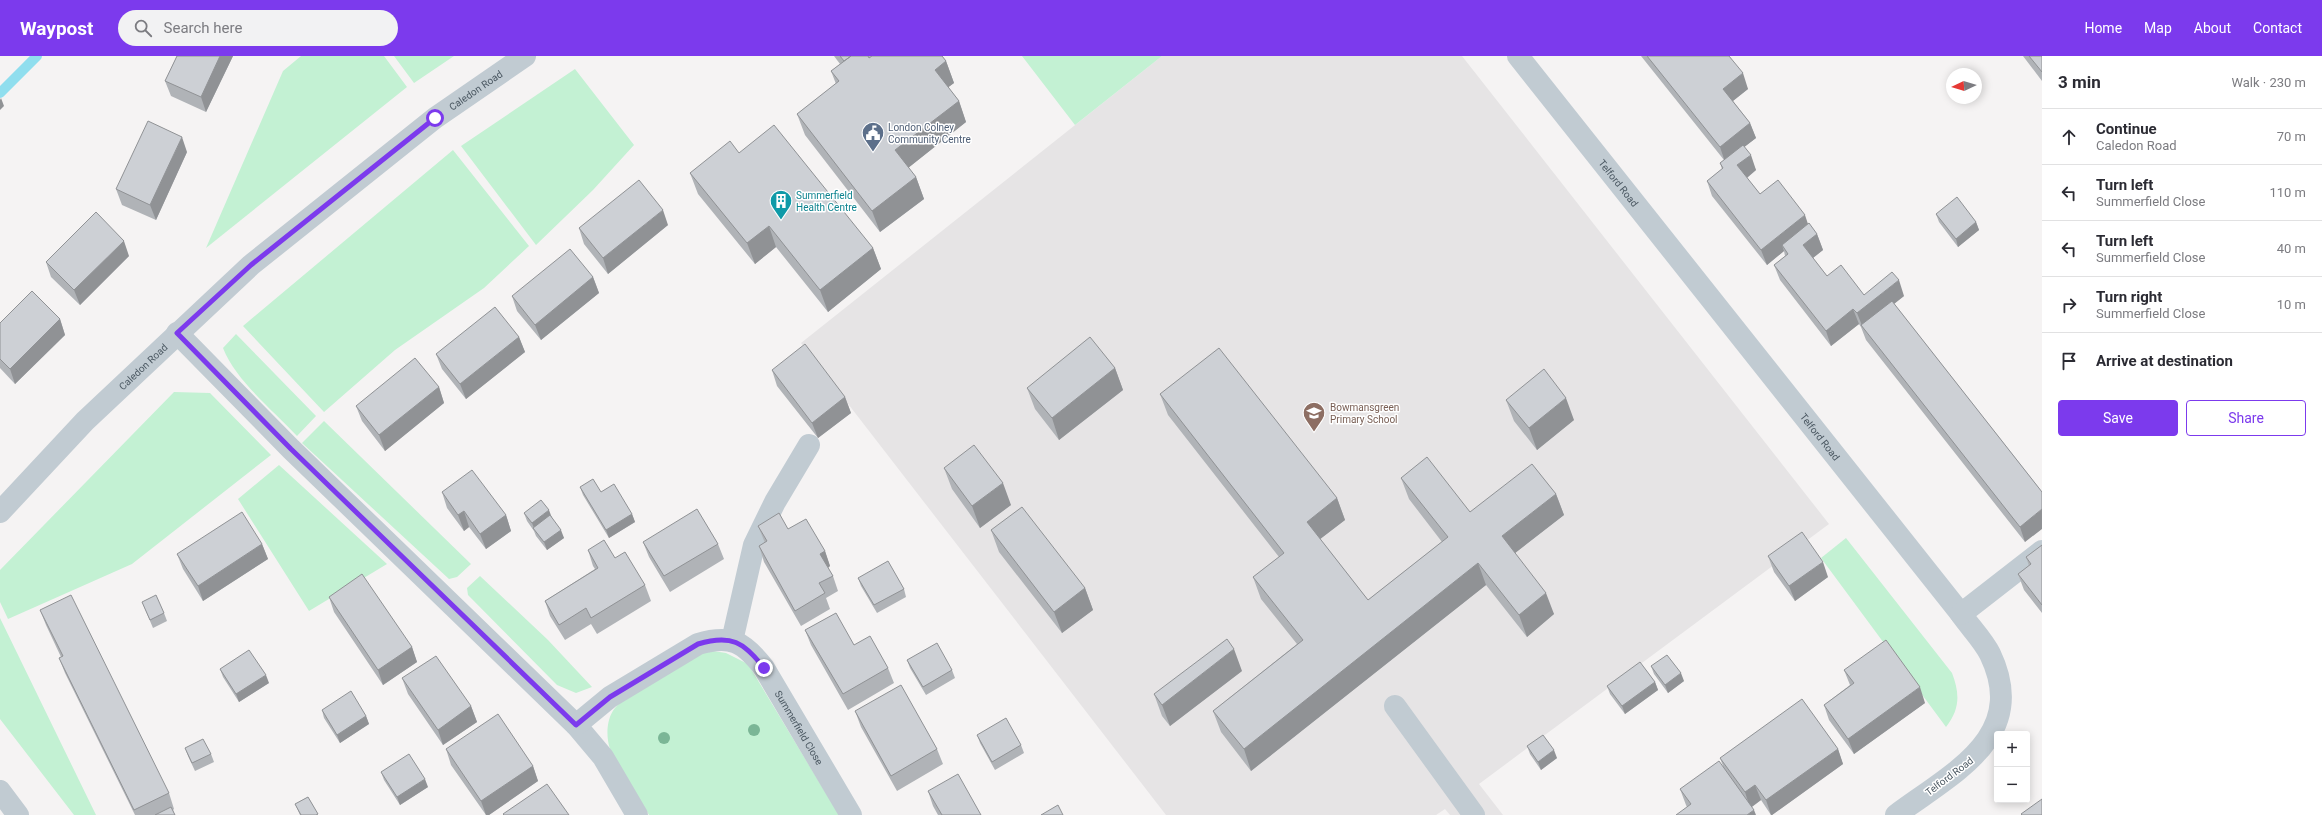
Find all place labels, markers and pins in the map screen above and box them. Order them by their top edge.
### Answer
public building icon: London Colney Community Centre [860,120,886,153]
place label: London Colney Community Centre [888,122,971,145]
building icon: Summerfield Health Centre [768,188,794,221]
place label: Summerfield Health Centre [796,190,857,213]
school or university icon: Bowmansgreen Primary School [1301,400,1327,433]
place label: Bowmansgreen Primary School [1330,402,1399,425]

